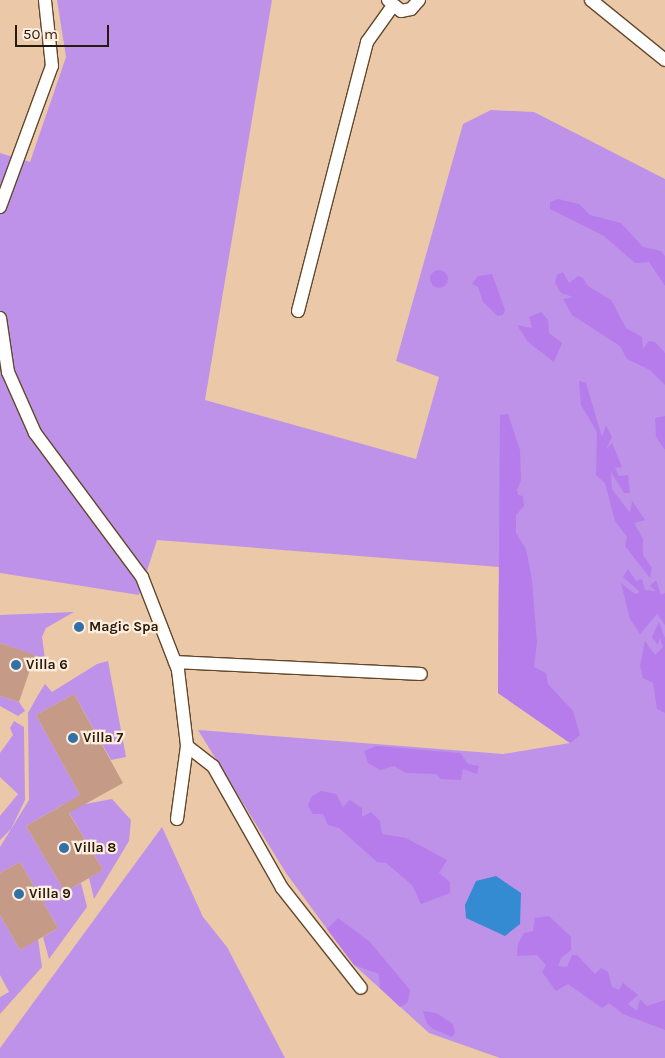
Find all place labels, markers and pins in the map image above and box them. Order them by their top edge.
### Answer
place label: Magic Spa [89,619,159,635]
marker: Magic Spa [73,621,85,633]
place label: Villa 6 [26,657,68,673]
marker: Villa 6 [10,659,22,671]
place label: Villa 7 [83,730,123,746]
marker: Villa 7 [67,732,79,744]
place label: Villa 8 [74,840,116,856]
marker: Villa 8 [58,842,70,854]
place label: Villa 9 [29,886,71,902]
marker: Villa 9 [13,888,25,900]

